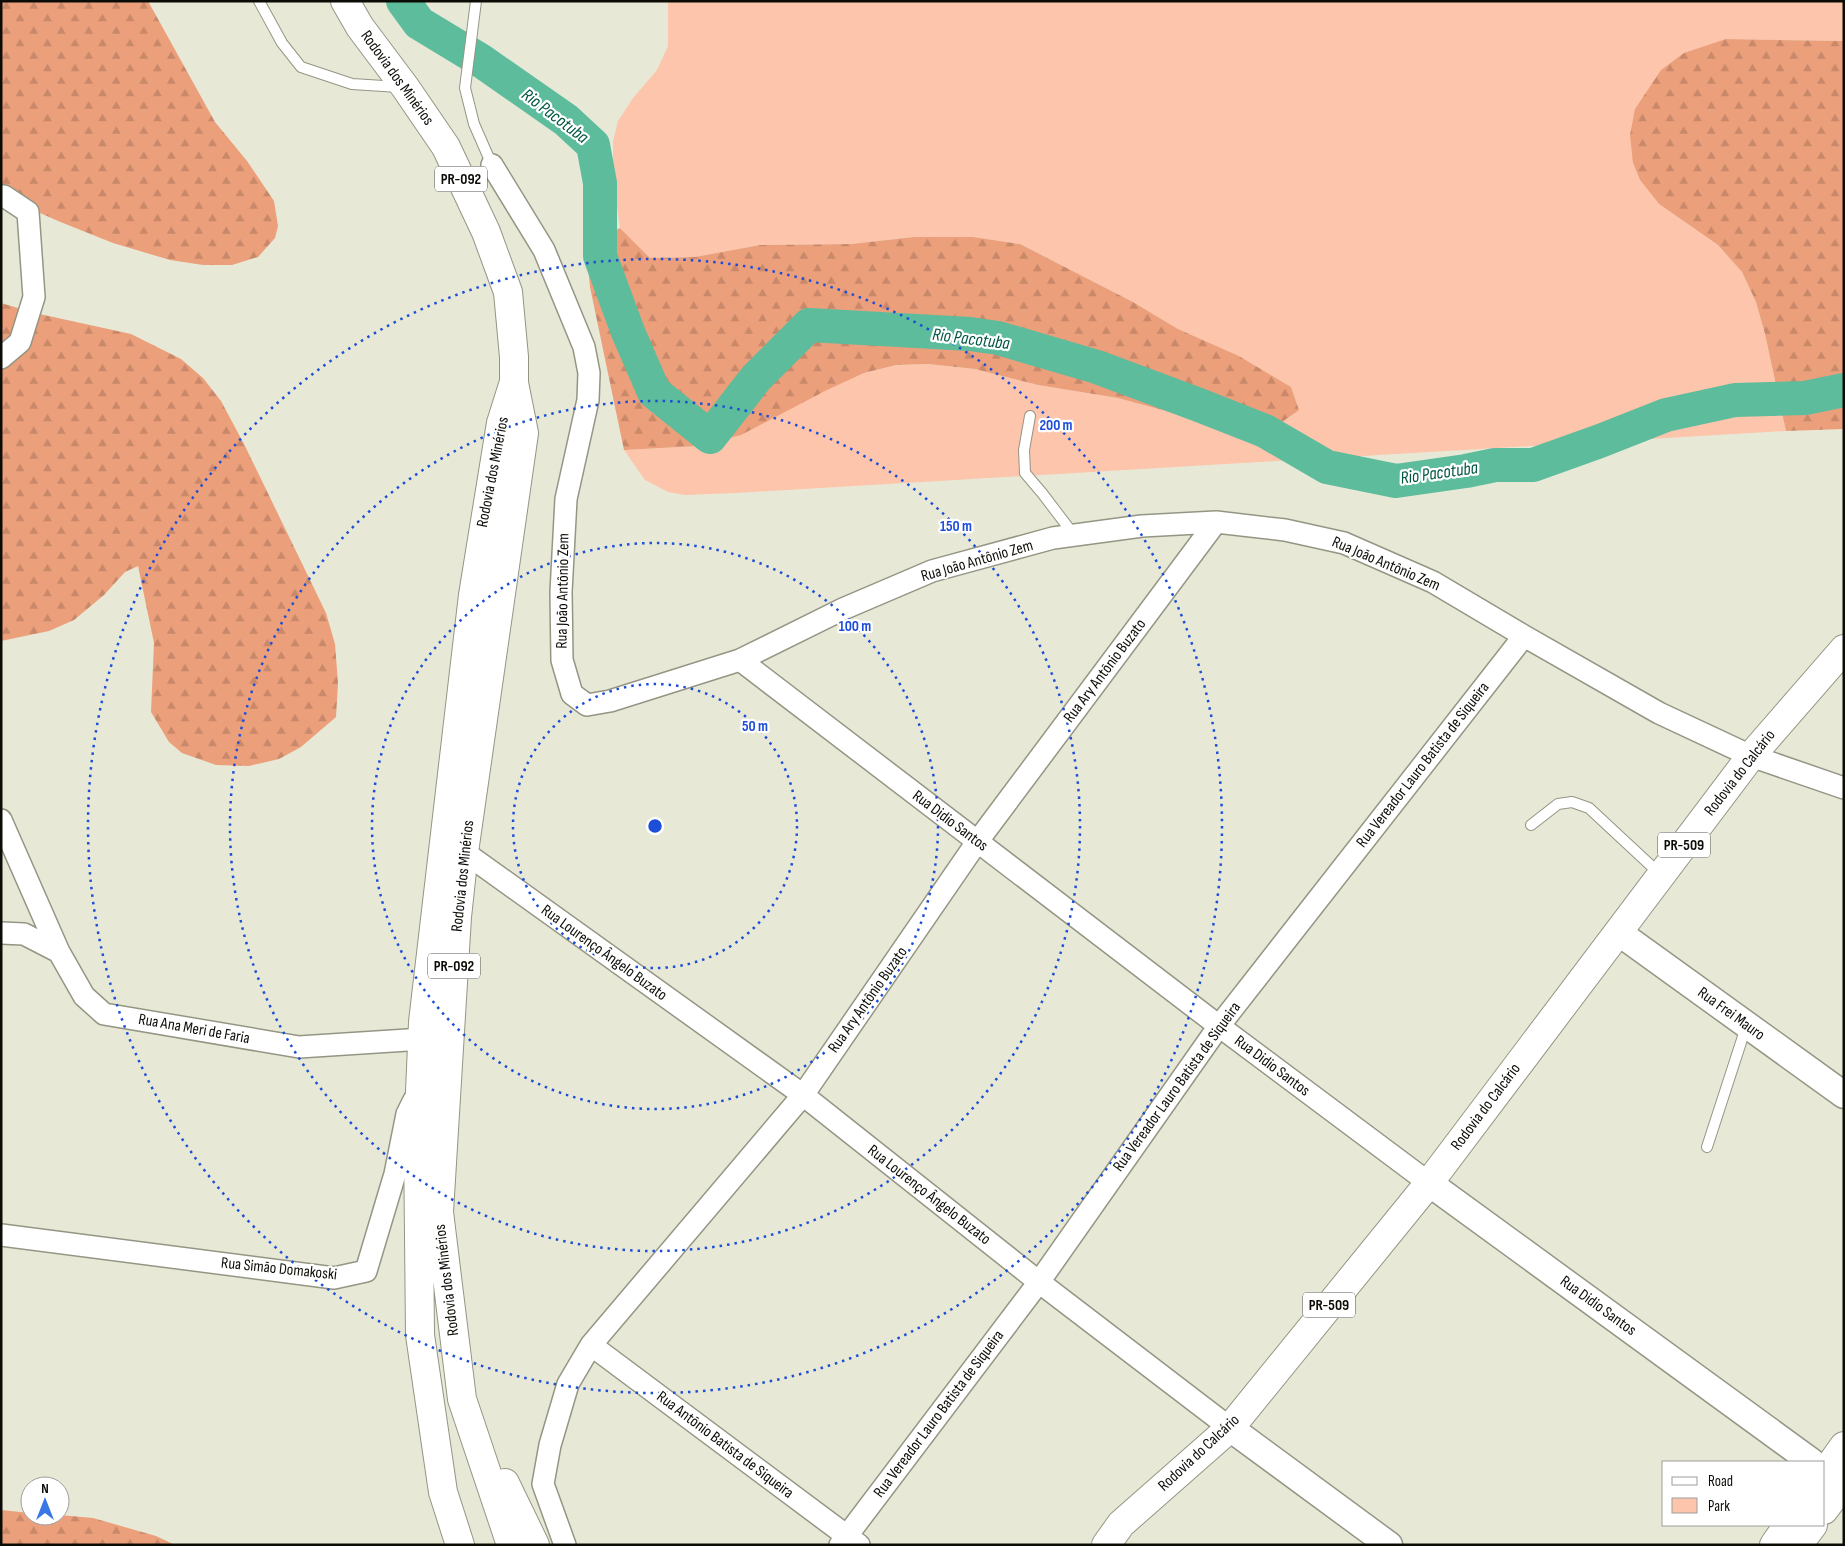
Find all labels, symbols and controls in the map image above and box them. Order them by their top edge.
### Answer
street label: Rodovia dos Minérios [356,27,438,129]
water label: Rio Pacotuba [518,84,593,148]
road number: PR-092 [435,166,487,192]
water label: Rio Pacotuba [931,324,1012,354]
street label: Rodovia dos Minérios [473,415,513,529]
text: 200 m [1039,416,1073,435]
water label: Rio Pacotuba [1399,457,1480,489]
text: 150 m [940,517,972,536]
street label: Rua João Antônio Zem [552,533,574,649]
street label: Rua João Antônio Zem [1329,533,1443,595]
street label: Rua João Antônio Zem [919,536,1035,586]
street label: Rua Ary Antônio Buzato [1060,615,1150,727]
text: 100 m [839,617,871,636]
street label: Rua Vereador Lauro Batista de Siqueira [1352,678,1494,852]
text: 50 m [742,717,768,736]
street label: Rodovia do Calcário [1701,726,1779,820]
street label: Rua Didio Santos [909,786,992,856]
centre of rings [646,817,664,835]
street label: Rodovia dos Minérios [448,819,478,933]
road number: PR-509 [1658,832,1710,858]
street label: Rua Lourenço Ângelo Buzato [537,901,671,1005]
street label: Rua Ary Antônio Buzato [824,943,912,1057]
road number: PR-092 [428,954,480,978]
street label: Rua Frei Mauro [1694,983,1768,1045]
street label: Rua Vereador Lauro Batista de Siqueira [1109,999,1245,1175]
street label: Rua Ana Meri de Faria [137,1010,251,1048]
street label: Rua Didio Santos [1231,1031,1314,1101]
street label: Rodovia do Calcário [1447,1060,1525,1154]
street label: Rua Lourenço Ângelo Buzato [864,1141,994,1249]
street label: Rodovia dos Minérios [431,1223,463,1337]
street label: Rua Simão Domakoski [220,1253,338,1285]
street label: Rua Didio Santos [1556,1272,1640,1340]
road number: PR-509 [1303,1292,1355,1318]
street label: Rua Vereador Lauro Batista de Siqueira [870,1327,1008,1501]
street label: Rua Antônio Batista de Siqueira [653,1387,797,1503]
street label: Rodovia do Calcário [1155,1411,1243,1495]
legend [1662,1461,1825,1526]
text: Road [1708,1472,1733,1491]
north arrow [20,1476,70,1526]
text: N [41,1480,49,1497]
text: Park [1708,1497,1730,1516]

